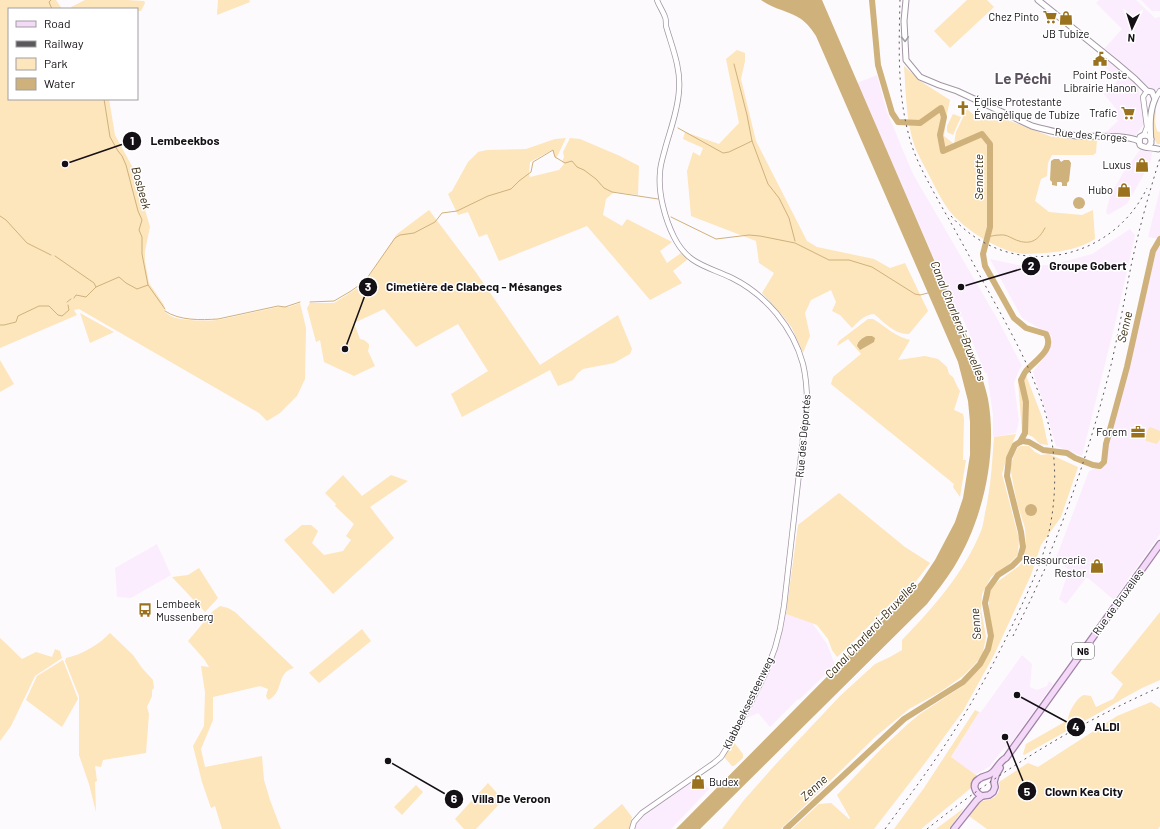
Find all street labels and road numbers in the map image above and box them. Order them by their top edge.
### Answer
street label: Rue des Forges [1054,125,1128,144]
street label: Rue des Déportés [792,394,813,478]
street label: Rue de Bruxelles [1089,566,1146,637]
road number: N6 [1072,643,1094,659]
street label: Klabbeeksesteenweg [720,654,776,751]

